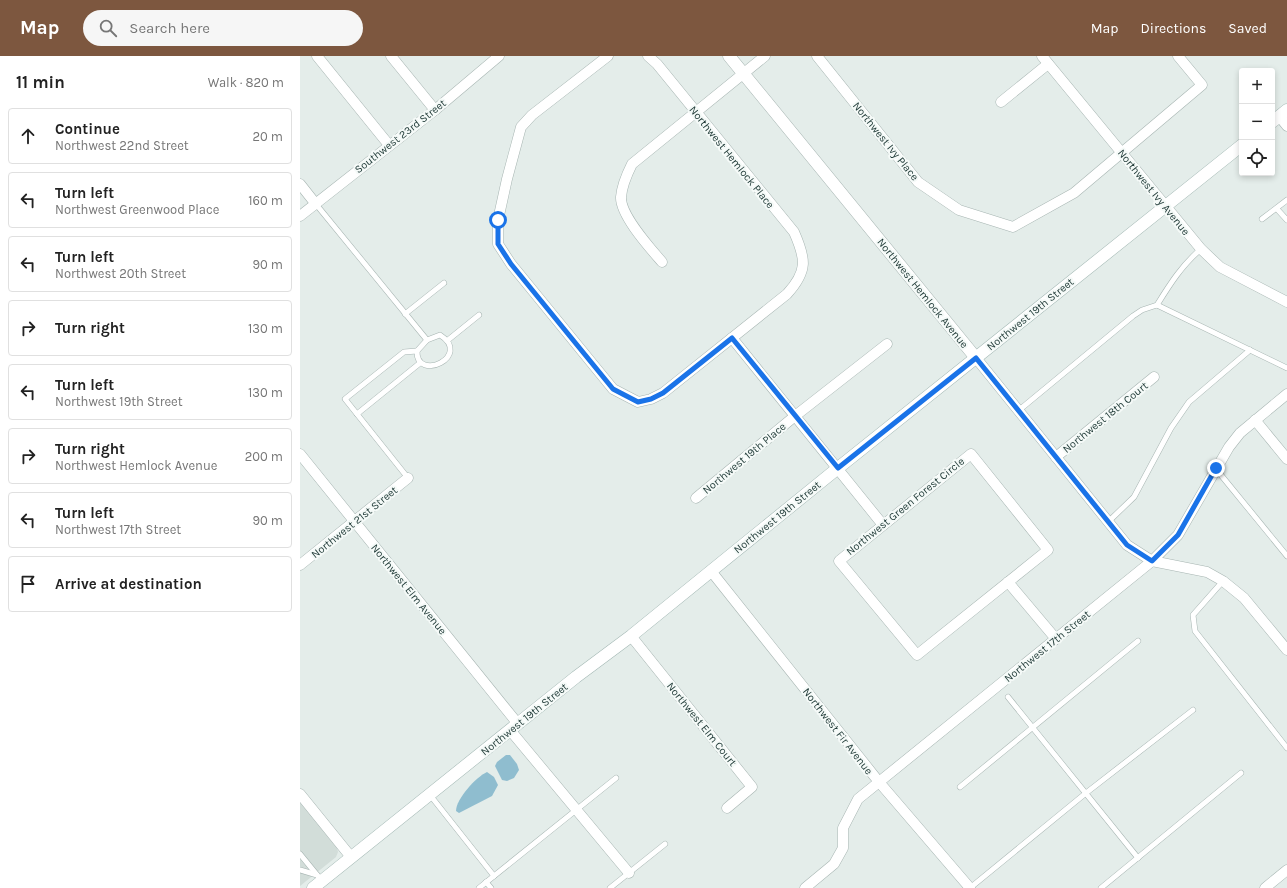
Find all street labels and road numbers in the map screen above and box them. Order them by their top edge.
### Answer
street label: Southwest 23rd Street [352,97,449,176]
street label: Northwest Ivy Place [850,99,922,183]
street label: Northwest Hemlock Place [686,104,777,211]
street label: Northwest Ivy Avenue [1115,147,1193,238]
street label: Northwest Hemlock Avenue [874,236,971,351]
street label: Northwest 19th Street [984,275,1076,353]
street label: Northwest 18th Court [1060,379,1150,456]
street label: Northwest 19th Place [700,420,789,497]
street label: Northwest Green Forest Circle [844,455,967,558]
street label: Northwest 19th Street [731,478,823,556]
street label: Northwest 21st Street [309,484,400,561]
street label: Northwest Elm Avenue [368,541,449,638]
street label: Northwest 17th Street [1002,608,1093,685]
street label: Northwest 19th Street [478,680,570,758]
street label: Northwest Elm Court [664,680,739,769]
street label: Northwest Fir Avenue [800,685,876,777]

